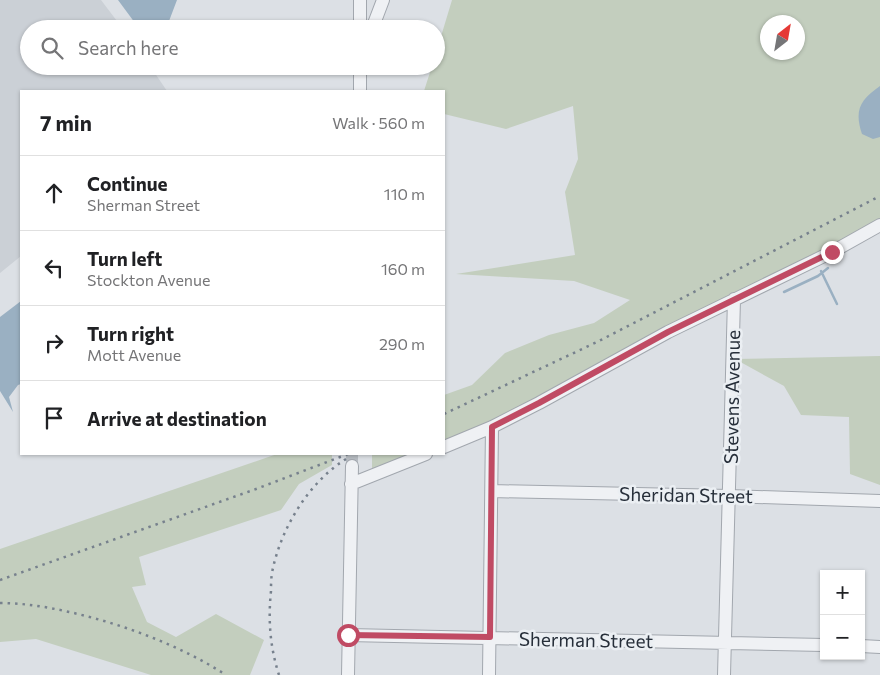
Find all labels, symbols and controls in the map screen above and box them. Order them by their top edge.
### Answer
north arrow [760,15,805,60]
search box [20,20,445,75]
icon: search [38,34,66,62]
text: Search here [78,36,178,59]
text: 7 min [40,110,92,135]
text: Walk · 560 m [332,113,425,132]
text: Continue [87,172,167,195]
icon: ahead [40,179,68,207]
text: 110 m [384,184,425,203]
text: Sherman Street [87,195,200,214]
route end [821,241,844,264]
text: Turn left [87,247,162,270]
icon: left [40,254,68,282]
text: 160 m [381,259,425,278]
text: Stockton Avenue [87,270,210,289]
text: Turn right [87,322,174,345]
icon: right [40,329,68,357]
street label: Stevens Avenue [719,330,744,464]
text: 290 m [379,334,425,353]
text: Mott Avenue [87,345,181,364]
icon: arrive [40,404,68,432]
text: Arrive at destination [87,407,267,430]
street label: Sheridan Street [619,482,753,507]
map controls [820,570,865,660]
button: + [820,570,865,615]
button: − [820,615,865,660]
route start [337,624,360,647]
street label: Sherman Street [519,627,654,652]

